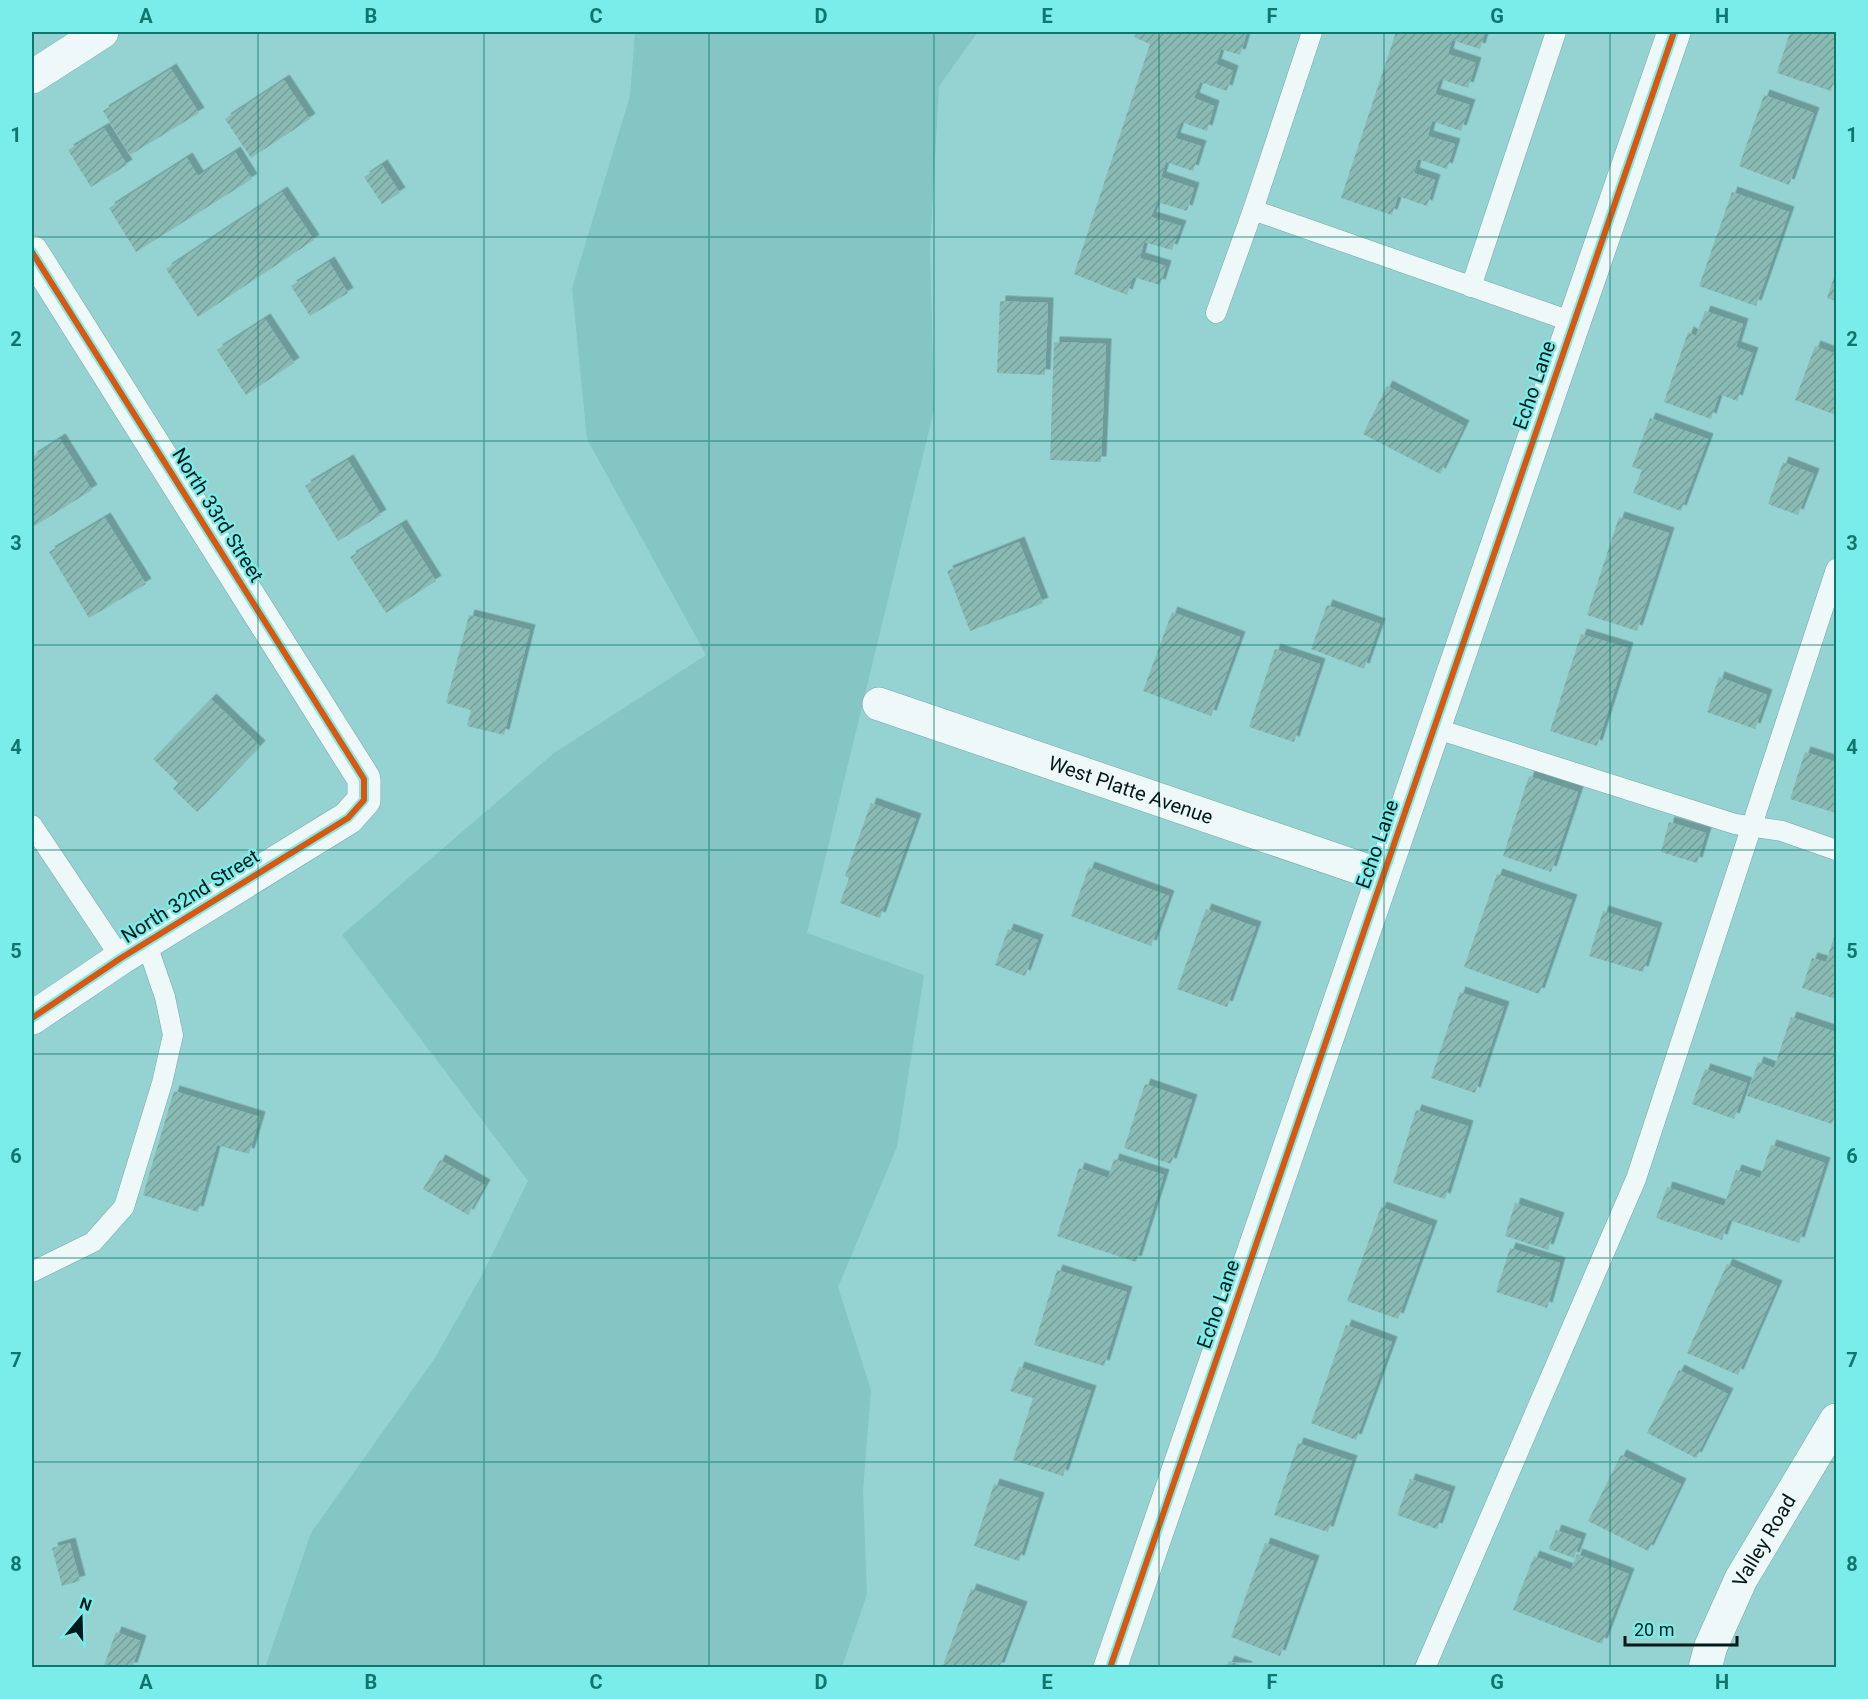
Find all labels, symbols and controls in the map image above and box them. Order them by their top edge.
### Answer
text: A [139,4,153,28]
text: B [365,4,377,28]
text: C [589,4,603,28]
text: D [815,4,828,28]
text: E [1041,4,1053,28]
text: F [1267,4,1278,28]
text: G [1490,4,1504,28]
text: H [1715,4,1729,28]
text: 1 [10,123,22,147]
text: 1 [1846,123,1858,147]
text: 2 [10,327,22,351]
text: 2 [1846,327,1858,351]
street label: Echo Lane [1508,337,1560,433]
street label: North 33rd Street [167,444,269,586]
text: 3 [10,531,22,555]
text: 3 [1846,531,1858,555]
text: 4 [10,735,22,759]
text: 4 [1846,735,1858,759]
street label: West Platte Avenue [1045,751,1216,829]
street label: Echo Lane [1351,796,1403,892]
street label: North 32nd Street [117,844,263,948]
text: 5 [10,939,22,963]
text: 5 [1846,939,1858,963]
text: 6 [10,1144,22,1168]
text: 6 [1846,1144,1858,1168]
street label: Echo Lane [1192,1256,1244,1352]
text: 7 [10,1348,22,1372]
text: 7 [1846,1348,1858,1372]
street label: Valley Road [1727,1490,1801,1590]
text: 8 [10,1552,22,1576]
text: 8 [1846,1552,1858,1576]
north arrow [51,1588,111,1648]
text: N [77,1593,94,1615]
scale bar [1625,1609,1738,1647]
text: 20 m [1634,1619,1674,1640]
text: A [139,1670,153,1694]
text: B [365,1670,377,1694]
text: C [589,1670,603,1694]
text: D [815,1670,828,1694]
text: E [1041,1670,1053,1694]
text: F [1267,1670,1278,1694]
text: G [1490,1670,1504,1694]
text: H [1715,1670,1729,1694]

